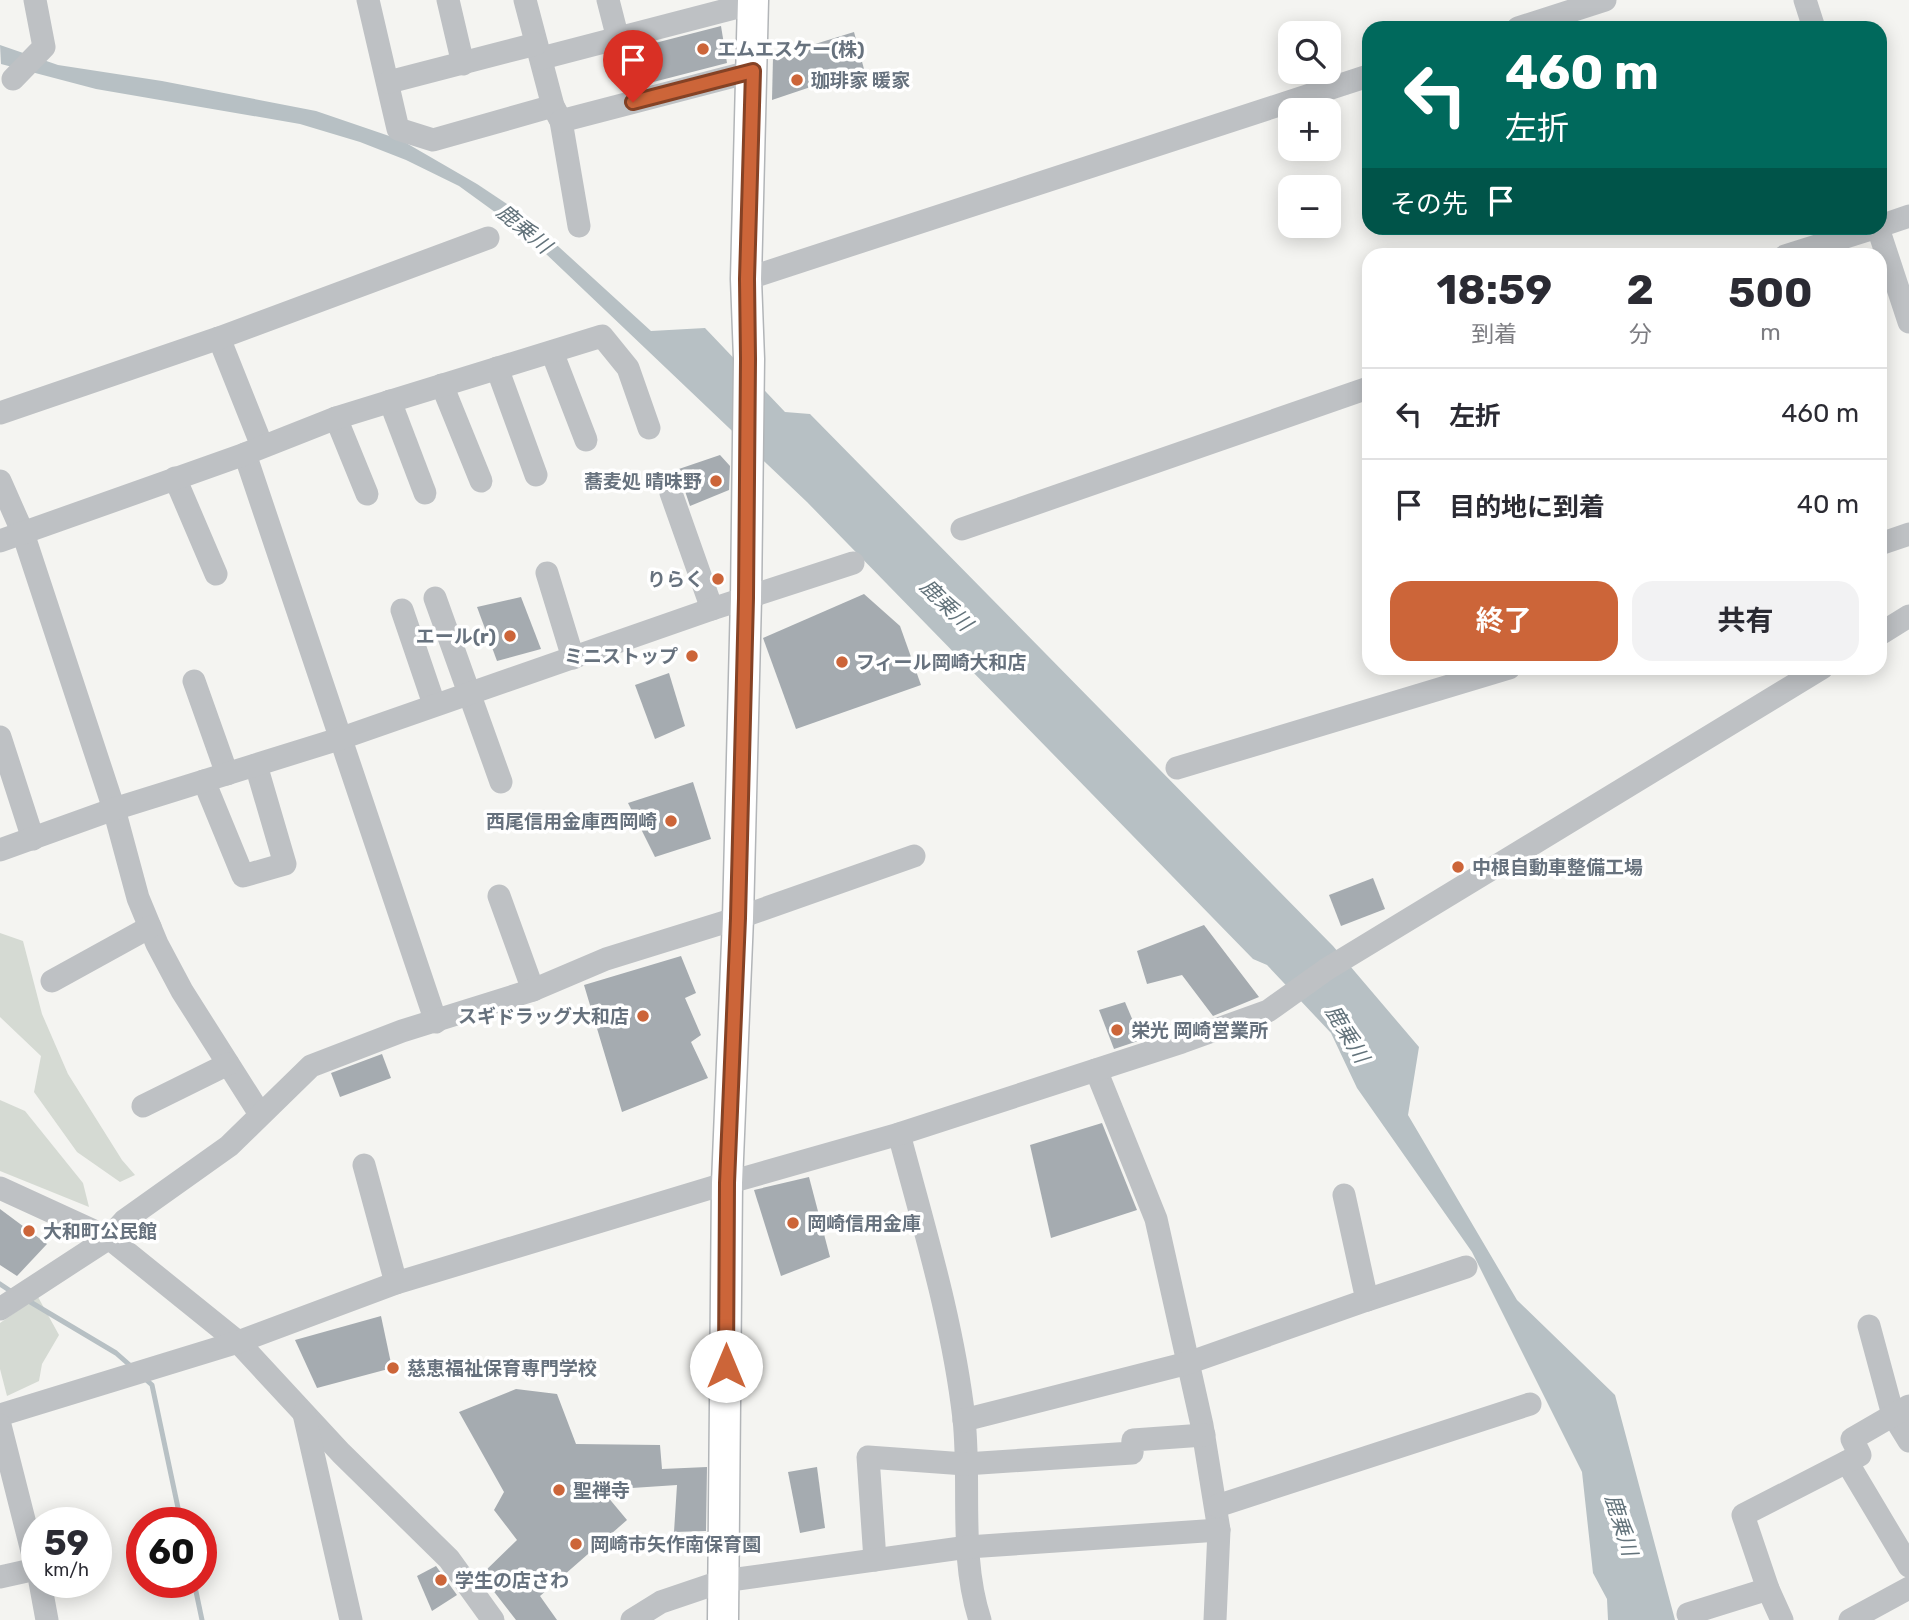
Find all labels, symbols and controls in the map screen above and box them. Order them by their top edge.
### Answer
map controls [1278,21,1341,238]
button: search [1278,21,1341,84]
pin [603,30,663,102]
place label: エムエスケー(株) [717,38,865,61]
icon: arrive [614,41,652,79]
marker: エムエスケー(株) [695,41,711,57]
text: 460 m [1505,43,1659,101]
icon: left [1390,49,1481,140]
place label: 珈琲家 暖家 [811,69,910,92]
marker: 珈琲家 暖家 [789,72,805,88]
button: + [1278,98,1341,161]
text: 左折 [1505,109,1569,147]
button: − [1278,175,1341,238]
icon: arrive [1482,182,1520,220]
text: その先 [1390,189,1468,220]
water label: 鹿乗川 [492,199,558,260]
text: 18:59 [1436,265,1552,315]
text: 2 [1627,265,1654,315]
text: 500 [1728,268,1813,318]
text: m [1760,318,1781,346]
text: 到着 [1471,320,1517,348]
text: 分 [1629,320,1652,348]
icon: left [1390,395,1428,433]
text: 460 m [1781,398,1859,429]
text: 左折 [1449,401,1501,432]
place label: 蕎麦処 晴味野 [584,470,702,493]
marker: 蕎麦処 晴味野 [708,473,724,489]
icon: arrive [1390,486,1428,524]
text: 40 m [1797,489,1859,520]
text: 目的地に到着 [1449,492,1605,523]
place label: りらく [647,568,704,591]
marker: りらく [710,571,726,587]
water label: 鹿乗川 [915,574,979,637]
button: 終了 [1390,581,1618,661]
button: 共有 [1632,581,1859,661]
place label: エール(r) [416,625,496,648]
marker: エール(r) [502,628,518,644]
place label: ミニストップ [564,645,678,668]
marker: ミニストップ [684,648,700,664]
place label: フィール岡崎大和店 [856,651,1027,674]
marker: フィール岡崎大和店 [834,654,850,670]
place label: 西尾信用金庫西岡崎 [486,810,657,833]
marker: 西尾信用金庫西岡崎 [663,813,679,829]
place label: 中根自動車整備工場 [1472,856,1643,879]
marker: 中根自動車整備工場 [1450,859,1466,875]
water label: 鹿乗川 [1320,1000,1375,1069]
place label: スギドラッグ大和店 [458,1005,629,1028]
marker: スギドラッグ大和店 [635,1008,651,1024]
place label: 栄光 岡崎営業所 [1131,1019,1268,1042]
marker: 栄光 岡崎営業所 [1109,1022,1125,1038]
place label: 岡崎信用金庫 [807,1212,921,1235]
marker: 岡崎信用金庫 [785,1215,801,1231]
place label: 大和町公民館 [43,1220,157,1243]
marker: 大和町公民館 [21,1223,37,1239]
position arrow [689,1329,763,1403]
place label: 慈恵福祉保育専門学校 [407,1357,597,1380]
marker: 慈恵福祉保育専門学校 [385,1360,401,1376]
place label: 聖禅寺 [573,1479,630,1502]
marker: 聖禅寺 [551,1482,567,1498]
water label: 鹿乗川 [1600,1491,1643,1561]
speed limit sign: 60 [126,1507,217,1598]
text: 59 [44,1522,89,1564]
place label: 岡崎市矢作南保育園 [590,1533,761,1556]
marker: 岡崎市矢作南保育園 [568,1536,584,1552]
text: km/h [44,1559,89,1581]
place label: 学生の店さわ [455,1569,569,1592]
marker: 学生の店さわ [433,1572,449,1588]

